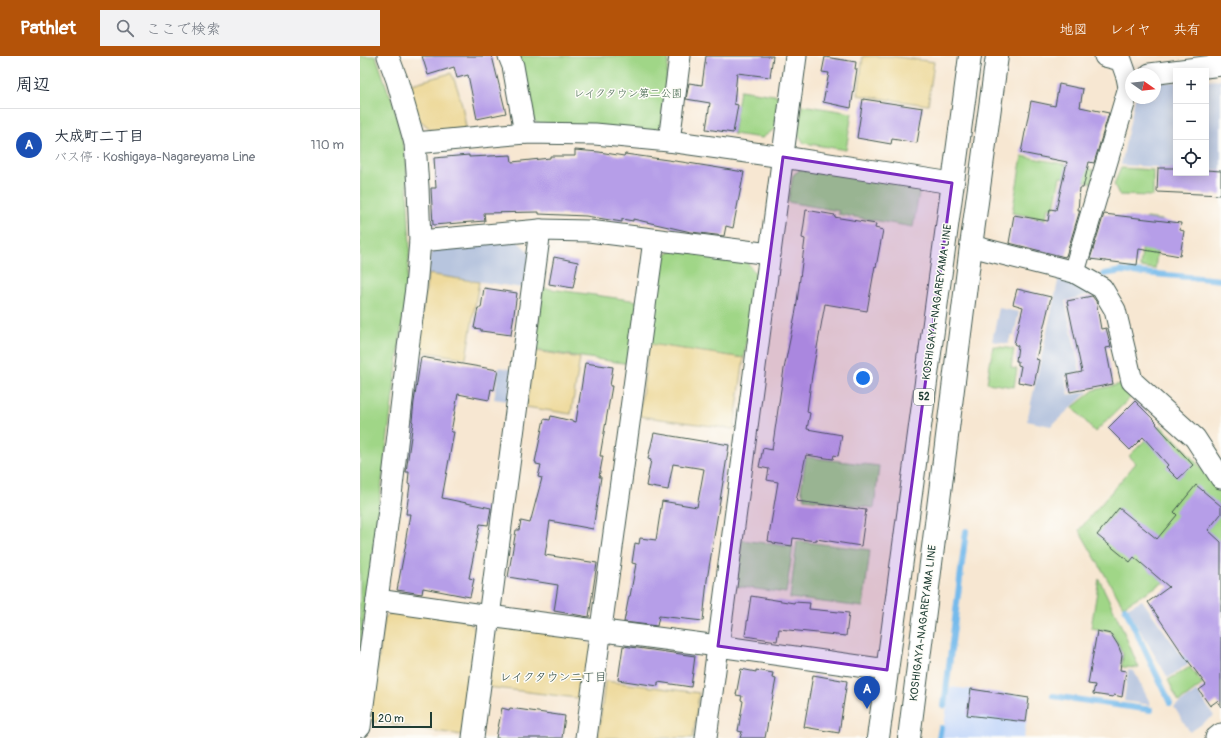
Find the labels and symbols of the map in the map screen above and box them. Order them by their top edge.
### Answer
north arrow [1125,68,1161,104]
park label: レイクタウン第二公園 [574,87,682,100]
street label: KOSHIGAYA-NAGAREYAMA LINE [920,223,954,381]
your location [853,368,873,388]
road number: 52 [914,389,934,405]
street label: KOSHIGAYA-NAGAREYAMA LINE [907,544,939,702]
district label: レイクタウン二丁目 [500,670,606,685]
pin: A [854,676,880,709]
scale bar [372,710,432,729]

